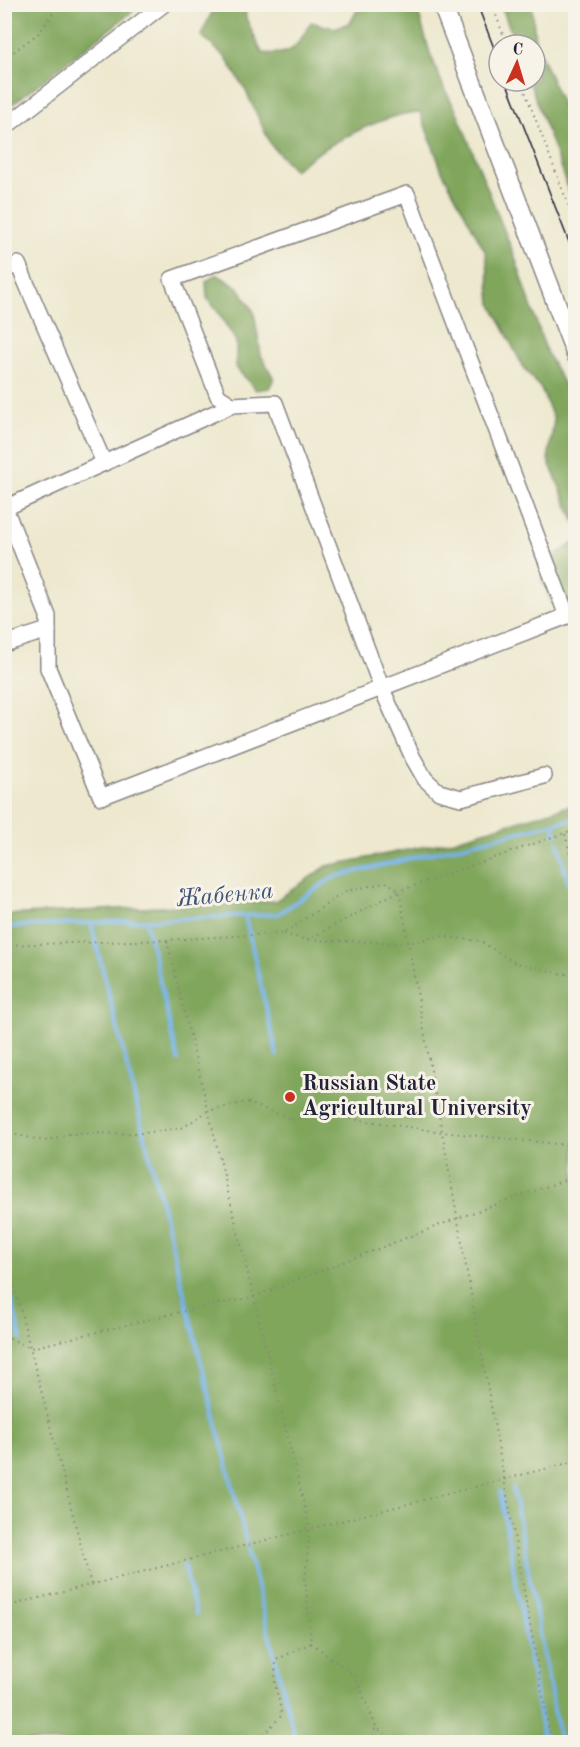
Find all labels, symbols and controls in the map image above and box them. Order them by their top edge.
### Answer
north arrow [487,33,547,93]
text: С [512,42,524,58]
water label: Жабенка [175,880,275,912]
place label: Russian State Agricultural University [302,1073,532,1120]
marker: Russian State Agricultural University [283,1090,297,1104]

